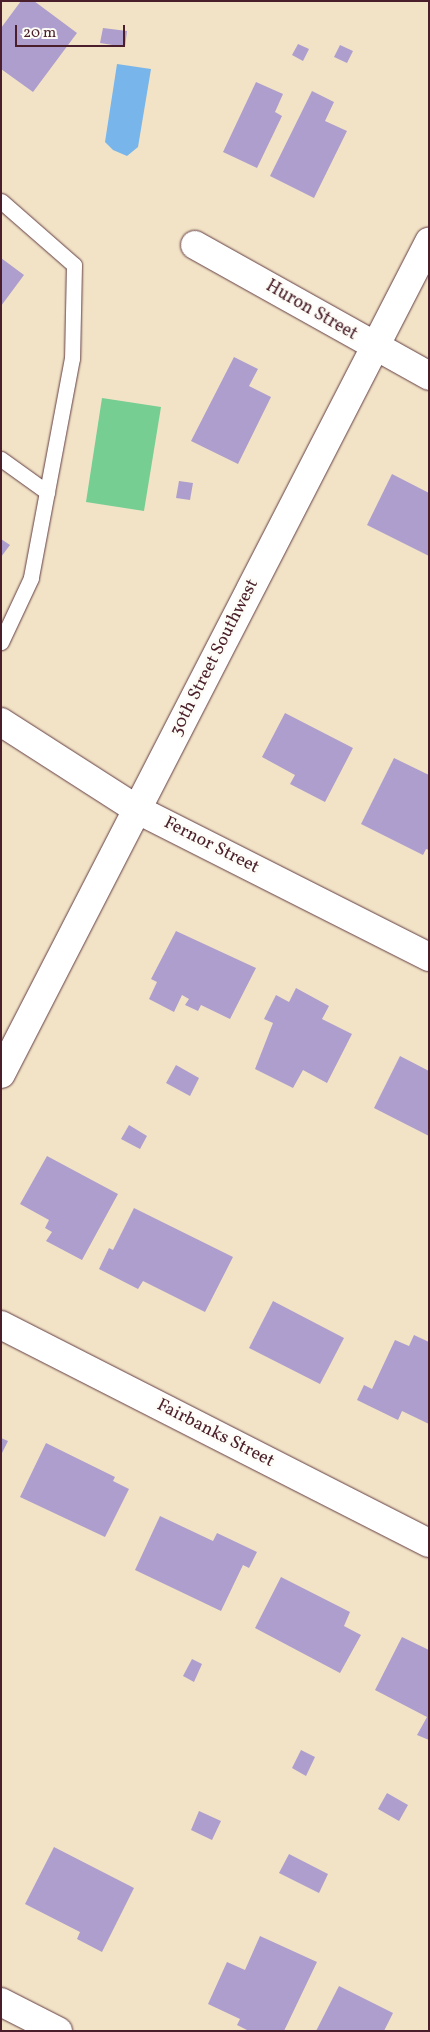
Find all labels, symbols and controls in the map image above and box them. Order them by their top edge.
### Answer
scale bar [18,15,128,47]
text: 20 m [23,23,56,44]
street label: Huron Street [261,276,361,346]
street label: 30th Street Southwest [166,576,264,740]
street label: Fernor Street [160,813,262,879]
street label: Fairbanks Street [153,1395,277,1473]

